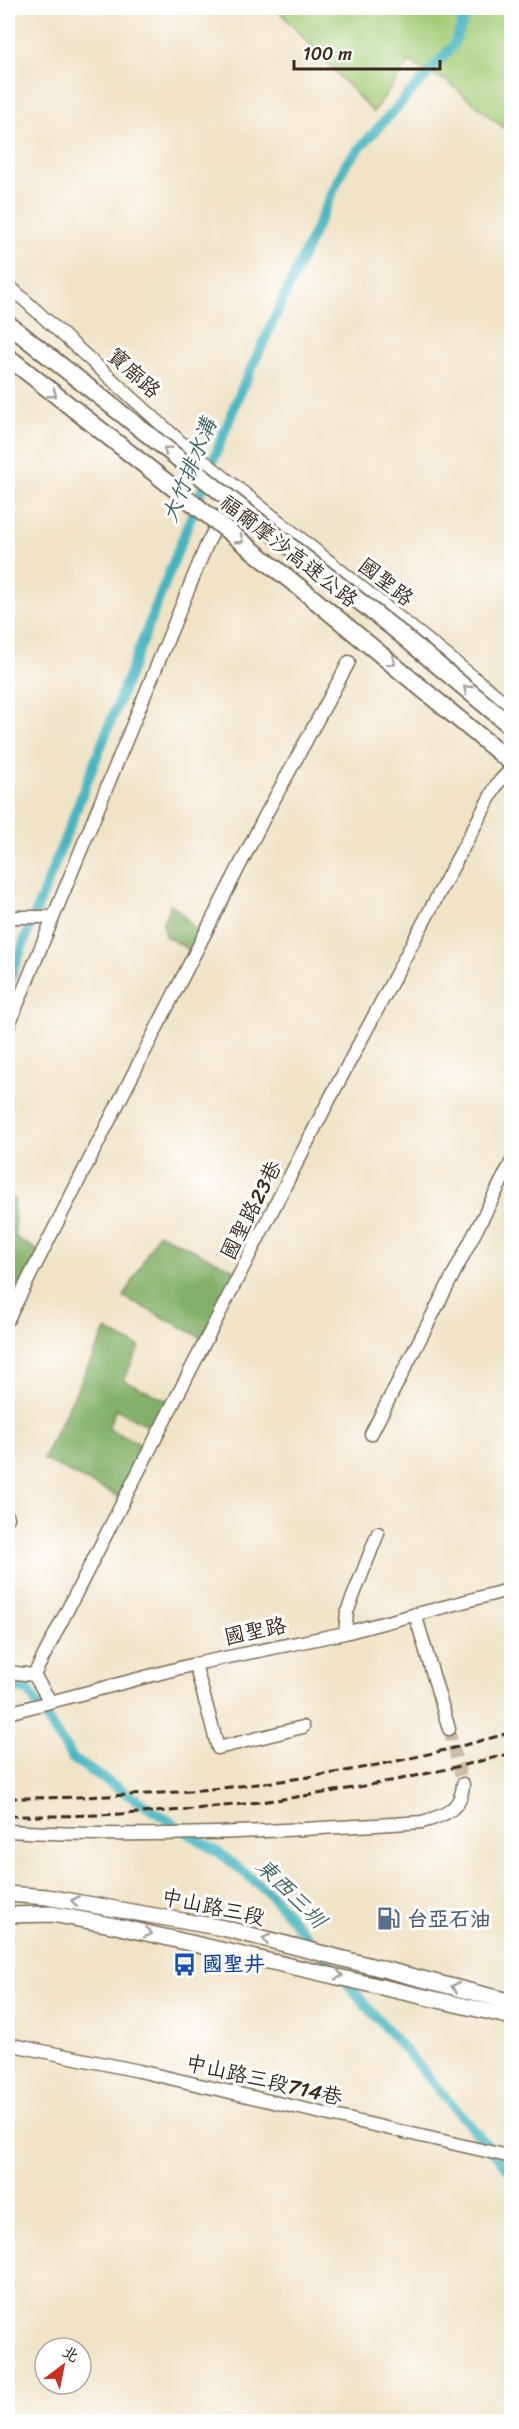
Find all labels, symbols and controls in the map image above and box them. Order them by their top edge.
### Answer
scale bar [294,33,440,71]
text: 100 m [303,38,352,70]
street label: 寶廍路 [98,338,170,408]
one-way arrow [47,386,58,397]
water label: 大竹排水溝 [150,410,228,528]
one-way arrow [162,446,173,457]
street label: 福爾摩沙高速公路 [211,484,367,618]
one-way arrow [233,533,244,544]
street label: 國聖路 [349,548,423,616]
one-way arrow [385,655,396,666]
one-way arrow [463,685,474,696]
street label: 國聖路23巷 [210,1153,292,1267]
street label: 國聖路 [220,1606,290,1656]
water label: 東西三圳 [246,1848,337,1939]
street label: 中山路三段 [158,1877,268,1937]
one-way arrow [70,1896,79,1908]
place label: 台亞石油 [407,1900,491,1938]
fuel station icon: 台亞石油 [376,1906,402,1932]
one-way arrow [143,1926,153,1939]
one-way arrow [261,1934,272,1946]
place label: 國聖井 [202,1945,265,1983]
bus stop icon: 國聖井 [171,1951,197,1977]
one-way arrow [333,1968,343,1981]
one-way arrow [450,1982,460,1995]
street label: 中山路三段714巷 [182,2043,346,2117]
north arrow [33,2336,93,2396]
text: 北 [56,2337,85,2370]

